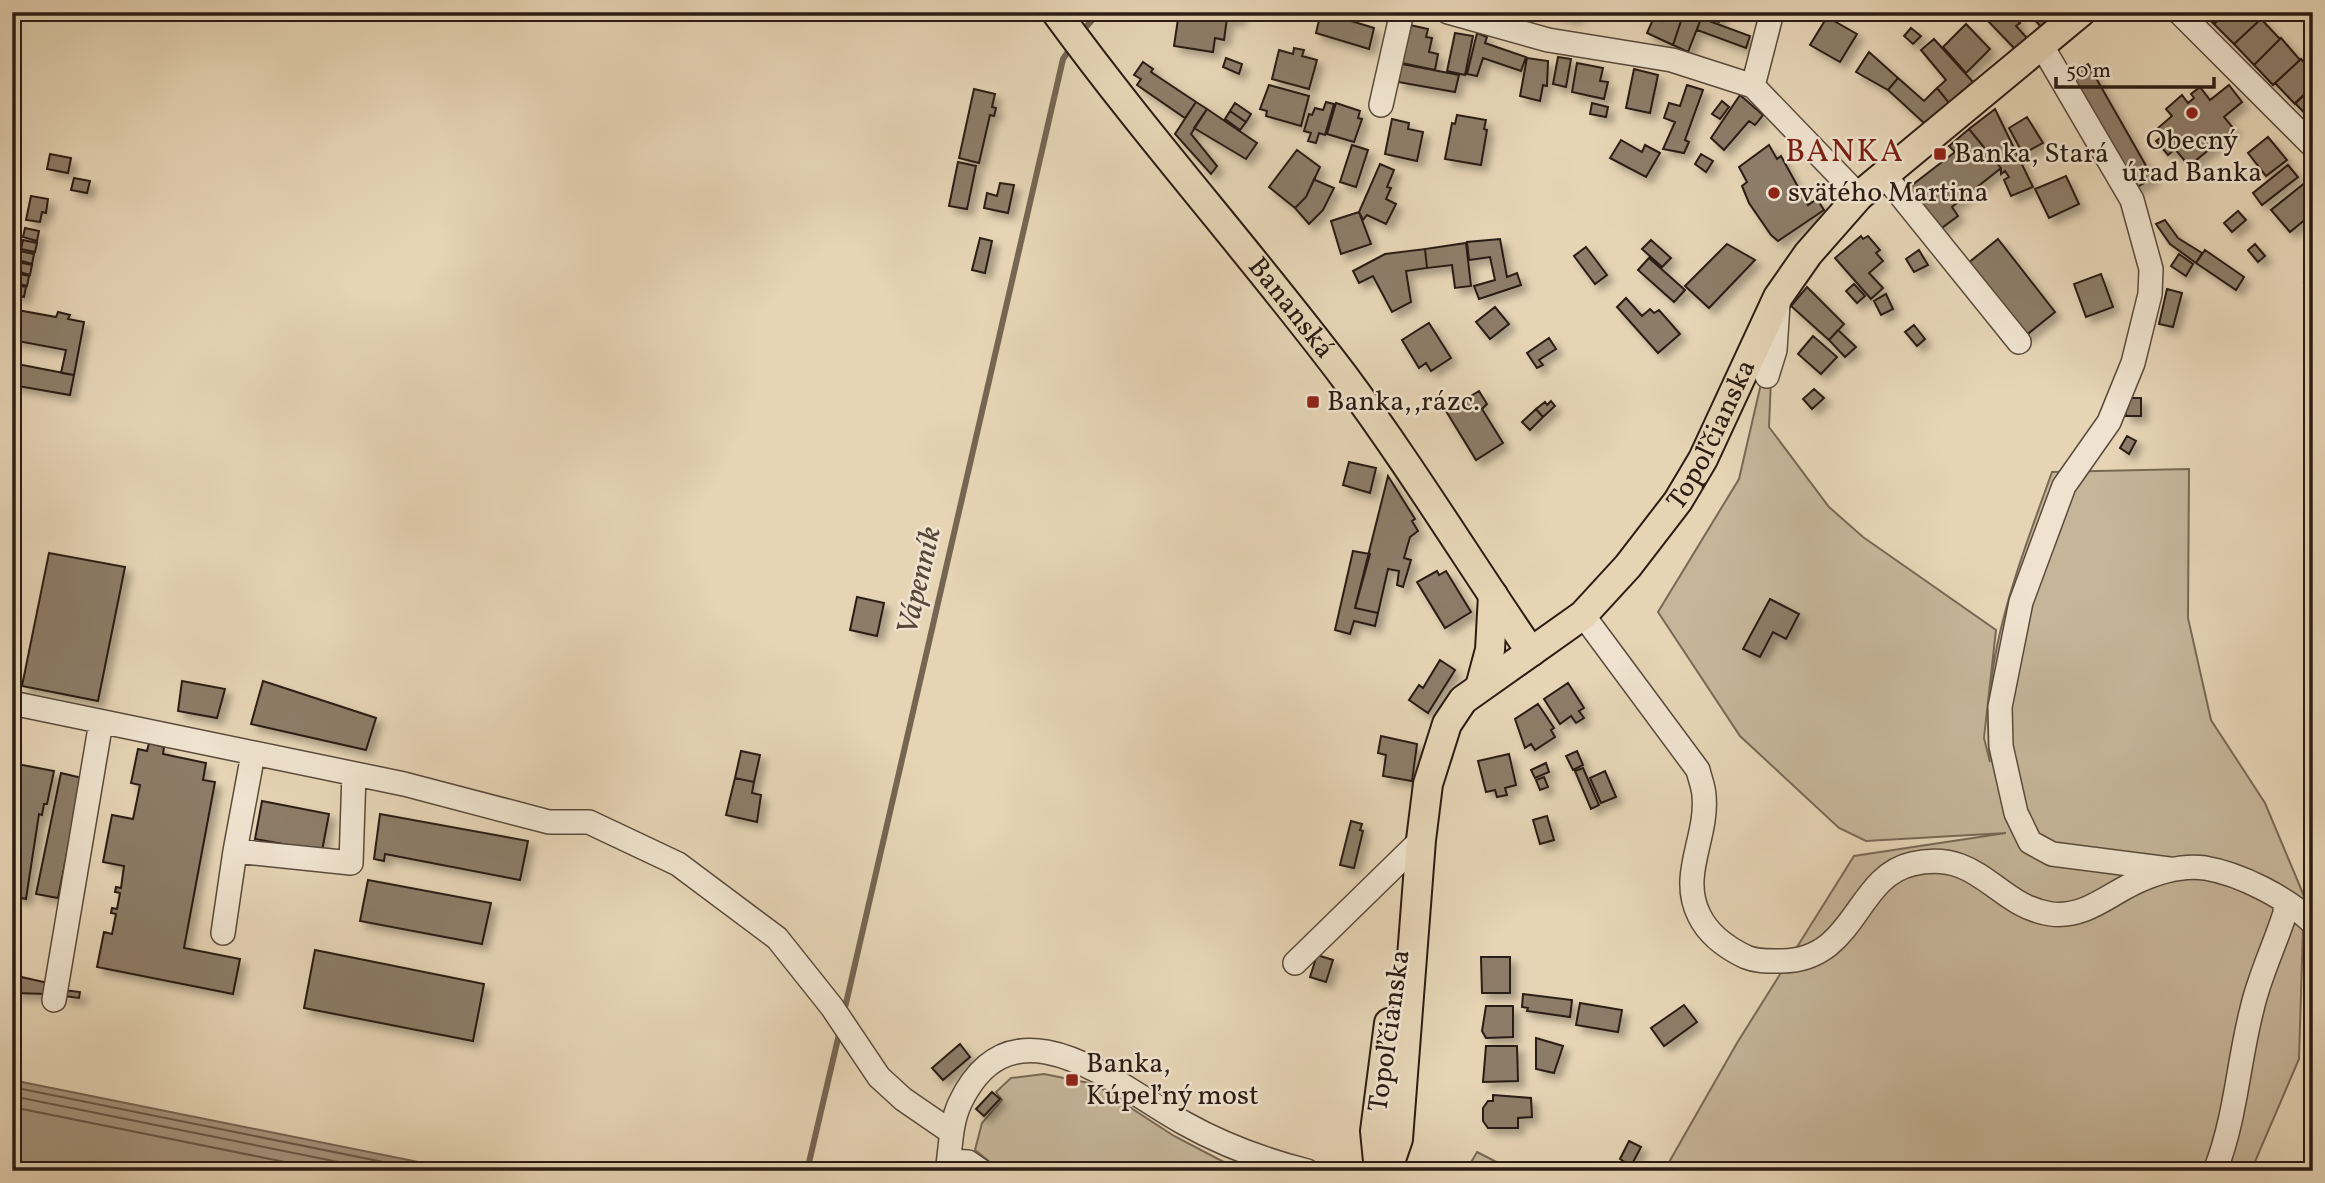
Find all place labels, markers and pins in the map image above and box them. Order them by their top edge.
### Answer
marker: Obecný úrad Banka [2184,105,2200,121]
place label: Obecný úrad Banka [2122,122,2262,193]
place label: Banka, Stará [1954,135,2109,174]
marker: Banka, Stará [1932,146,1948,162]
place label: svätého Martina [1788,174,1988,213]
marker: svätého Martina [1766,185,1782,201]
place label: Banka,,rázc. [1327,383,1480,422]
marker: Banka,,rázc. [1305,394,1321,410]
place label: Banka, Kúpeľný most [1086,1045,1259,1116]
marker: Banka, Kúpeľný most [1064,1072,1080,1088]

